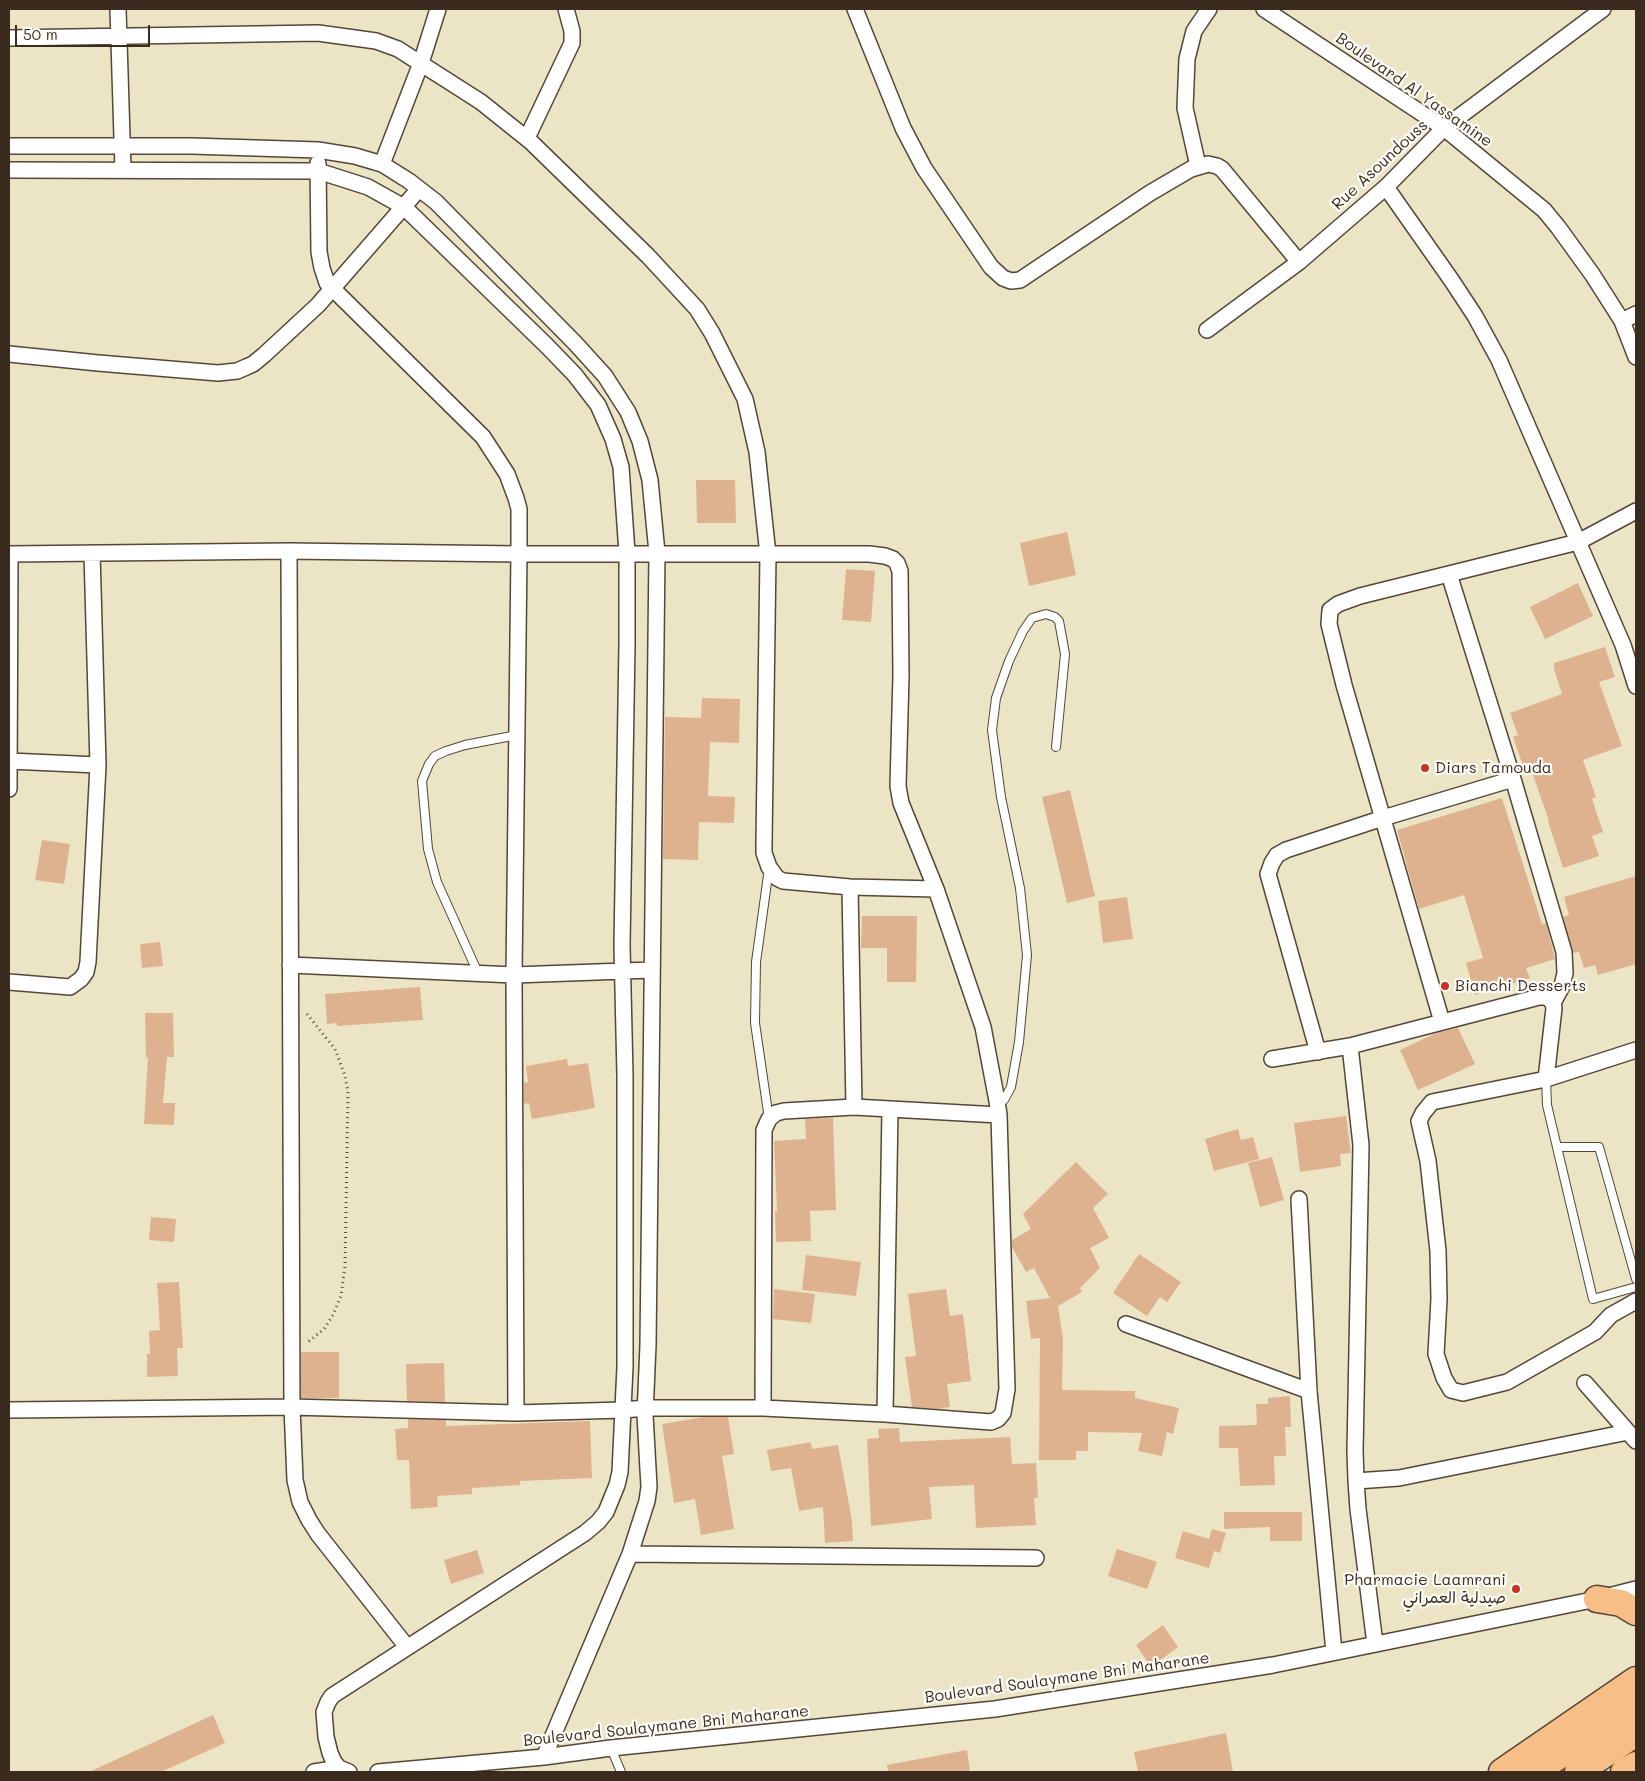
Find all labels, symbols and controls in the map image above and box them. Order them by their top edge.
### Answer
scale bar [18,15,152,47]
text: 50 m [23,24,58,44]
street label: Boulevard Al Yassamine [1332,29,1496,151]
street label: Rue Asoundouss [1328,116,1432,214]
place label: Diars Tamouda [1435,758,1552,778]
marker: Diars Tamouda [1419,762,1431,774]
place label: Bianchi Desserts [1455,976,1586,996]
marker: Bianchi Desserts [1439,980,1451,992]
place label: Pharmacie Laamrani صيدلية العمراني [1344,1570,1506,1608]
marker: Pharmacie Laamrani صيدلية العمراني [1510,1583,1522,1595]
street label: Boulevard Soulaymane Bni Maharane [923,1649,1211,1707]
street label: Boulevard Soulaymane Bni Maharane [522,1701,810,1751]

